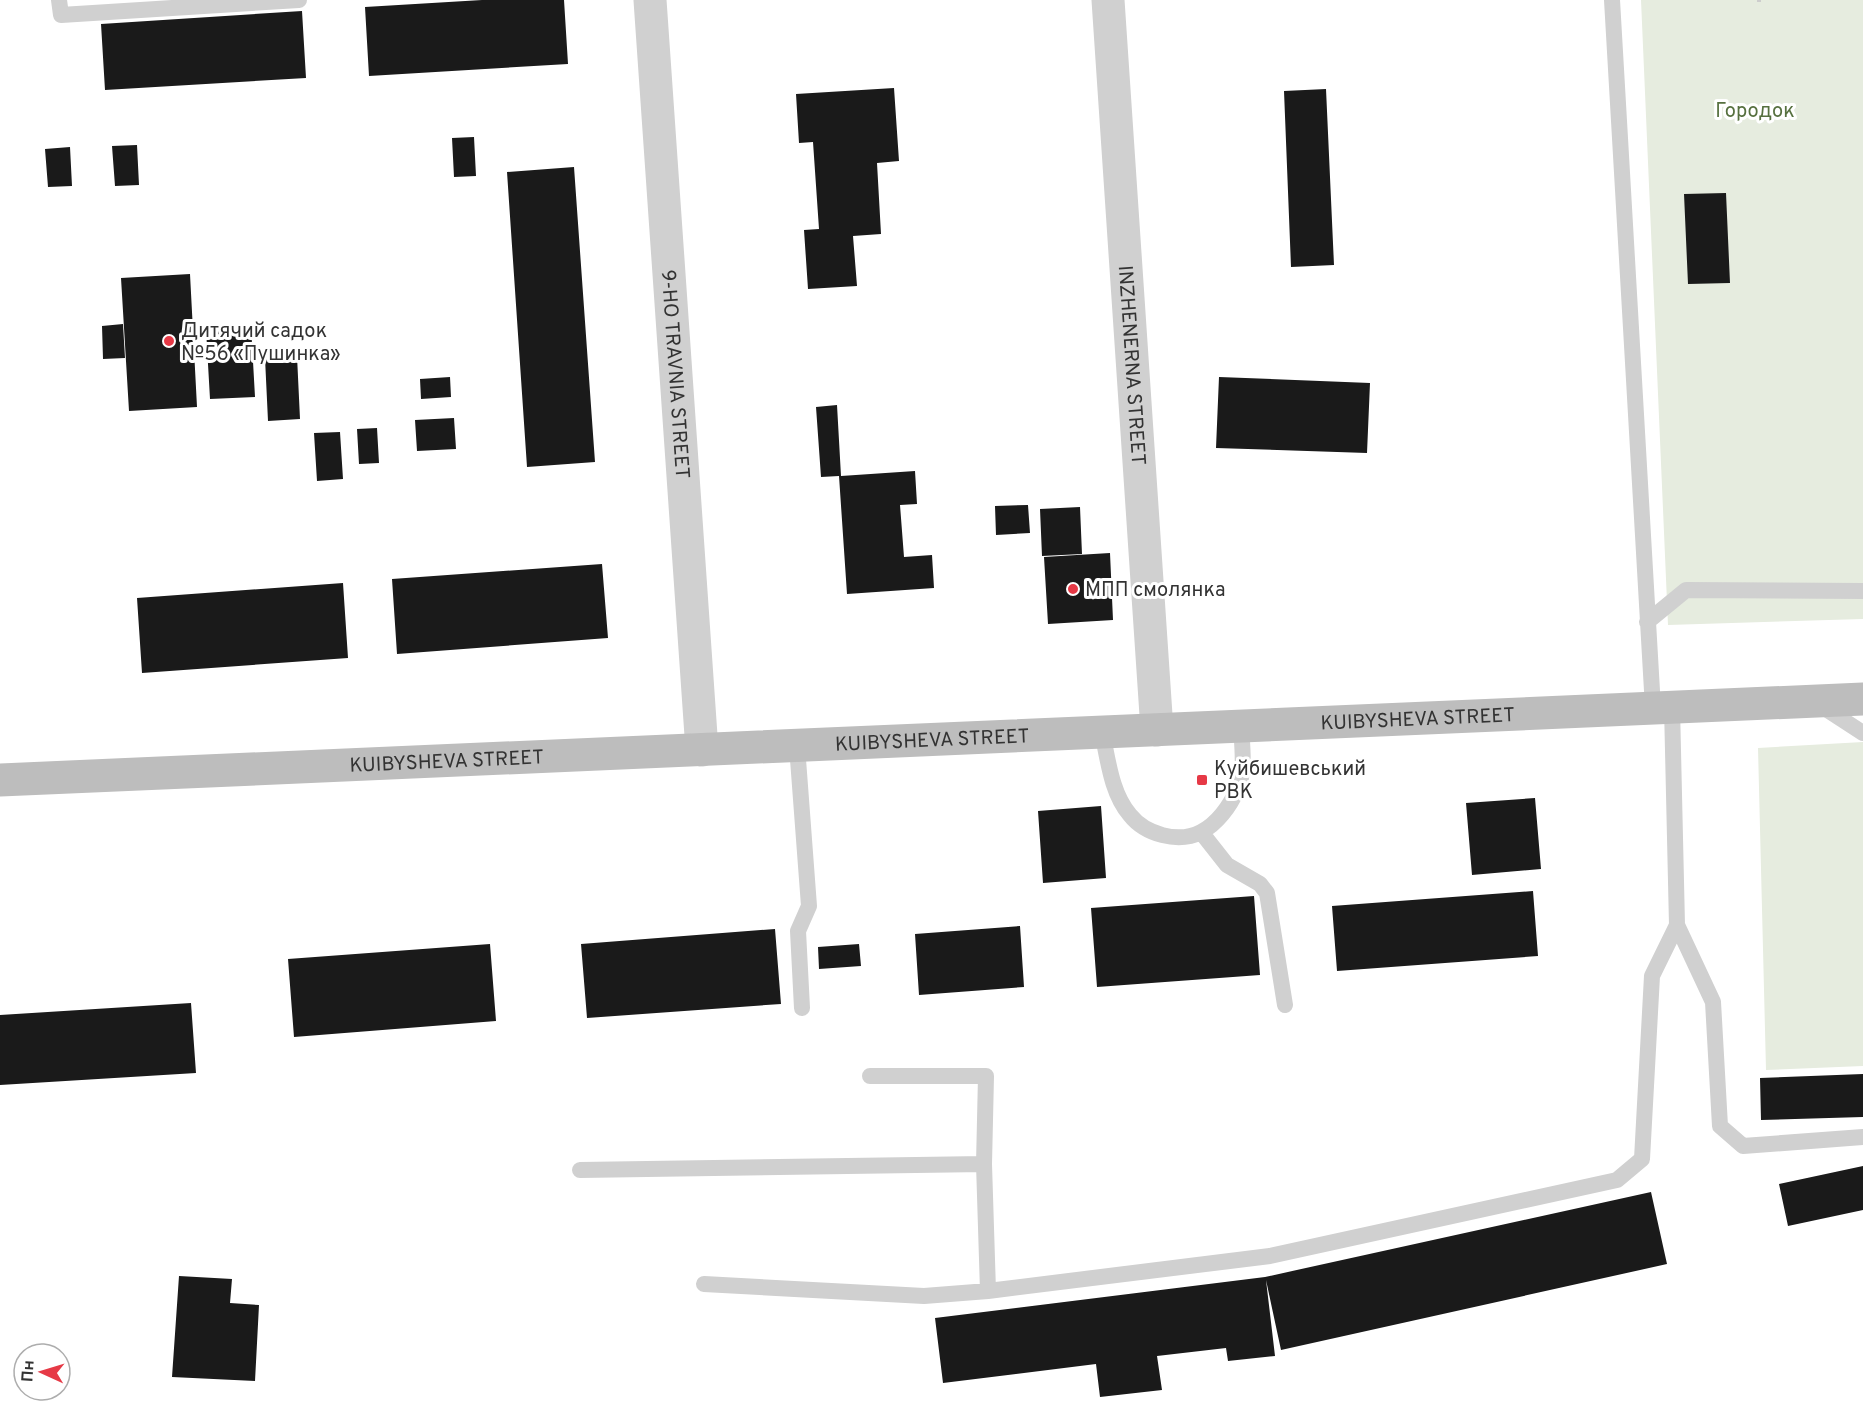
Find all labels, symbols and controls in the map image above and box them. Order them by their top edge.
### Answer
park label: Городок [1715,99,1795,125]
street label: INZHENERNA STREET [1111,264,1150,466]
street label: 9-HO TRAVNIA STREET [654,269,694,480]
place label: Дитячий садок №56 «Пушинка» [181,319,341,368]
marker: Дитячий садок №56 «Пушинка» [162,334,176,348]
place label: МПП смолянка [1085,578,1225,604]
marker: МПП смолянка [1066,582,1080,596]
street label: KUIBYSHEVA STREET [1320,703,1516,738]
street label: KUIBYSHEVA STREET [834,724,1030,759]
street label: KUIBYSHEVA STREET [349,745,544,780]
place label: Куйбишевський РВК [1214,757,1366,806]
marker: Куйбишевський РВК [1195,773,1209,787]
north arrow [12,1342,72,1402]
text: Пн [18,1360,40,1383]

